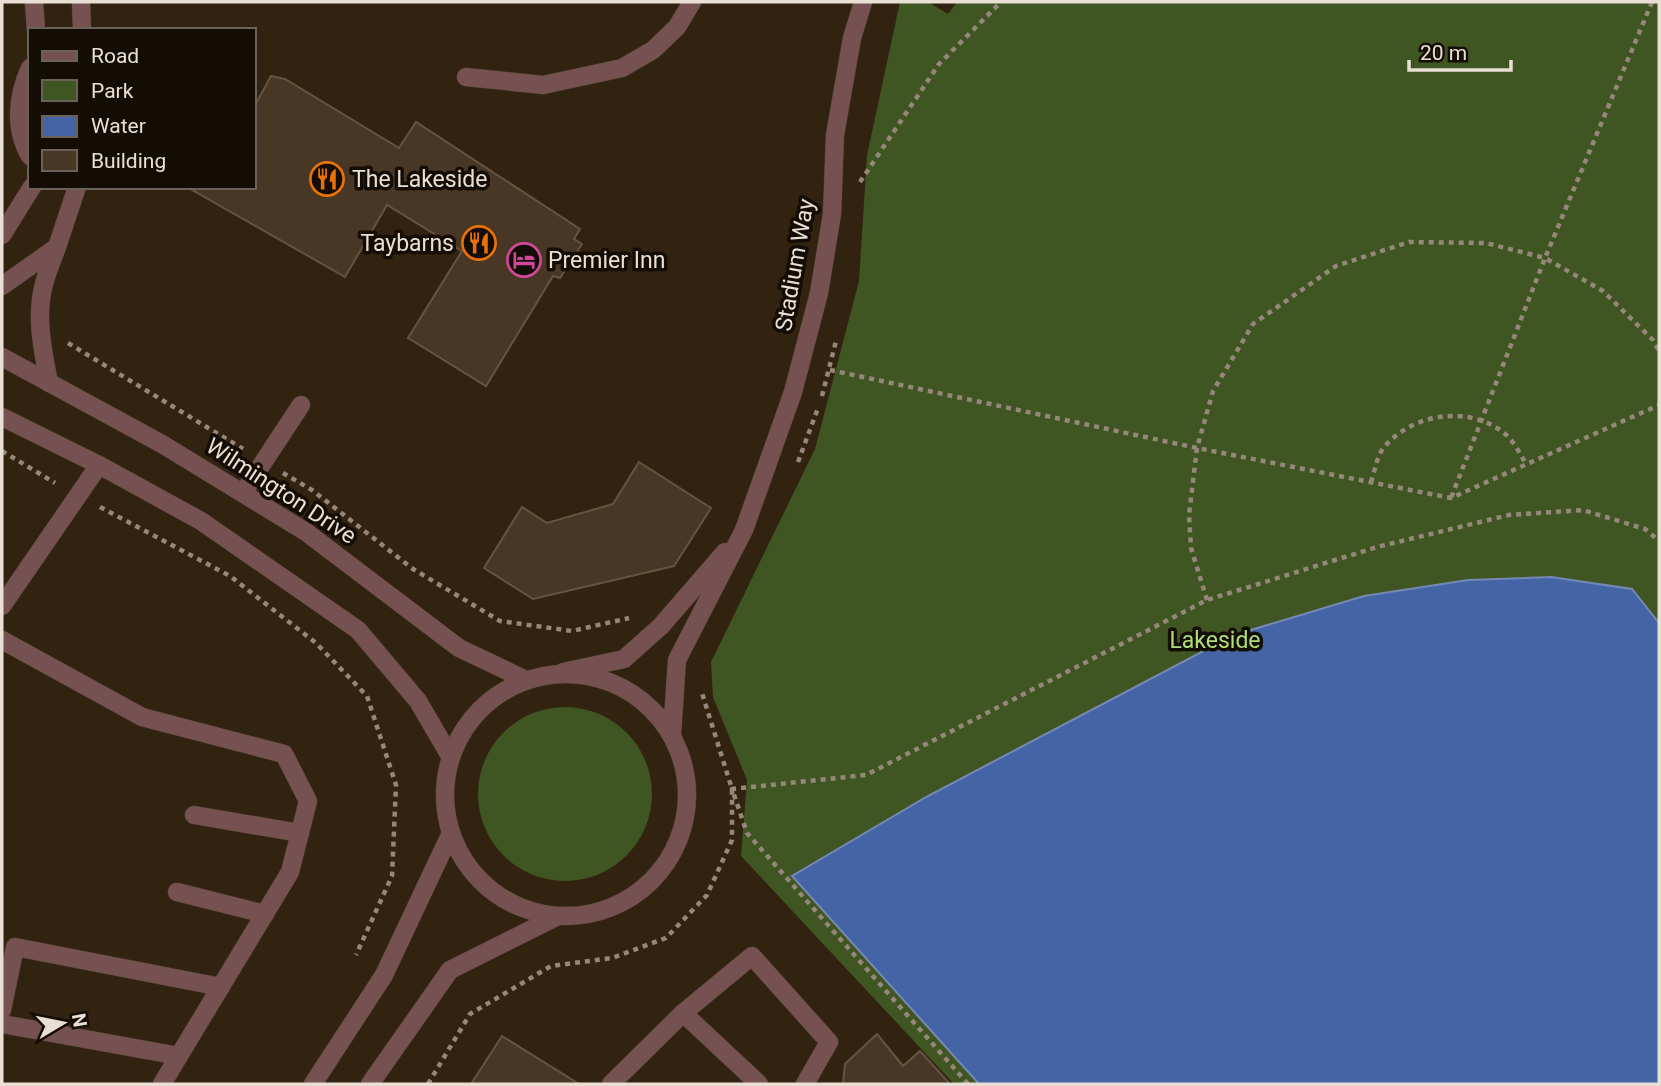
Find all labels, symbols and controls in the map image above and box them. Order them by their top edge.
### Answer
legend [28,28,256,189]
scale bar [1409,28,1510,72]
text: 20 m [1420,41,1467,65]
text: Road [91,44,139,68]
text: Park [91,79,134,103]
text: Water [91,114,146,138]
text: Building [91,149,166,173]
restaurant icon: The Lakeside [308,160,346,198]
place label: The Lakeside [352,166,487,193]
street label: Stadium Way [770,197,820,333]
restaurant icon: Taybarns [460,224,498,262]
place label: Taybarns [361,230,454,257]
hotel icon: Premier Inn [505,241,543,279]
place label: Premier Inn [548,247,665,274]
street label: Wilmington Drive [201,432,361,550]
park label: Lakeside [1169,627,1261,654]
north arrow [28,988,98,1058]
text: N [67,1012,92,1029]

